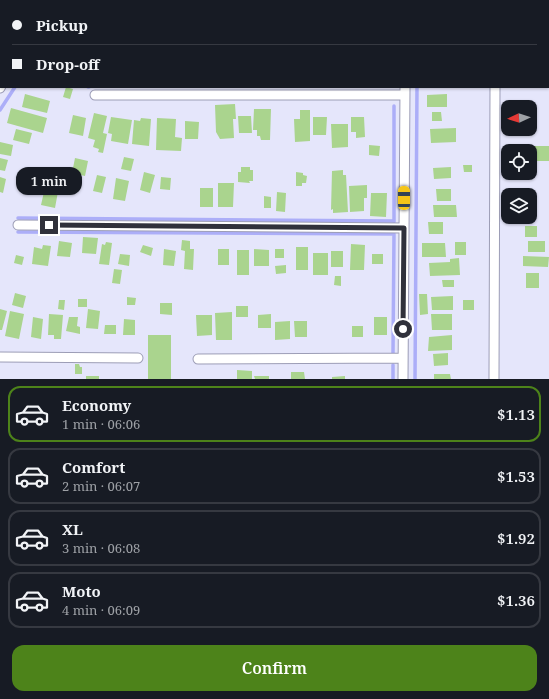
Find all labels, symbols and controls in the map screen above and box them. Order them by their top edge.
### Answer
text: Pickup [36,15,88,35]
text: Drop-off [36,54,100,74]
north arrow [501,100,537,136]
map controls [501,100,537,224]
button: locate [501,144,537,180]
callout: 1 min [16,167,82,195]
text: 1 min [31,172,67,190]
car [398,186,410,210]
button: layers [501,188,537,224]
route end [40,216,58,234]
route start [394,320,412,338]
text: Economy [62,395,131,415]
icon: car [14,396,50,432]
text: $1.13 [497,404,535,424]
text: 1 min · 06:06 [62,415,140,433]
text: Comfort [62,457,125,477]
icon: car [14,458,50,494]
text: $1.53 [497,466,535,486]
text: 2 min · 06:07 [62,477,140,495]
text: XL [62,519,83,539]
icon: car [14,520,50,556]
text: $1.92 [497,528,535,548]
text: 3 min · 06:08 [62,539,140,557]
text: Moto [62,581,101,601]
icon: car [14,582,50,618]
text: $1.36 [497,590,535,610]
text: 4 min · 06:09 [62,601,140,619]
button: Confirm [12,645,537,691]

